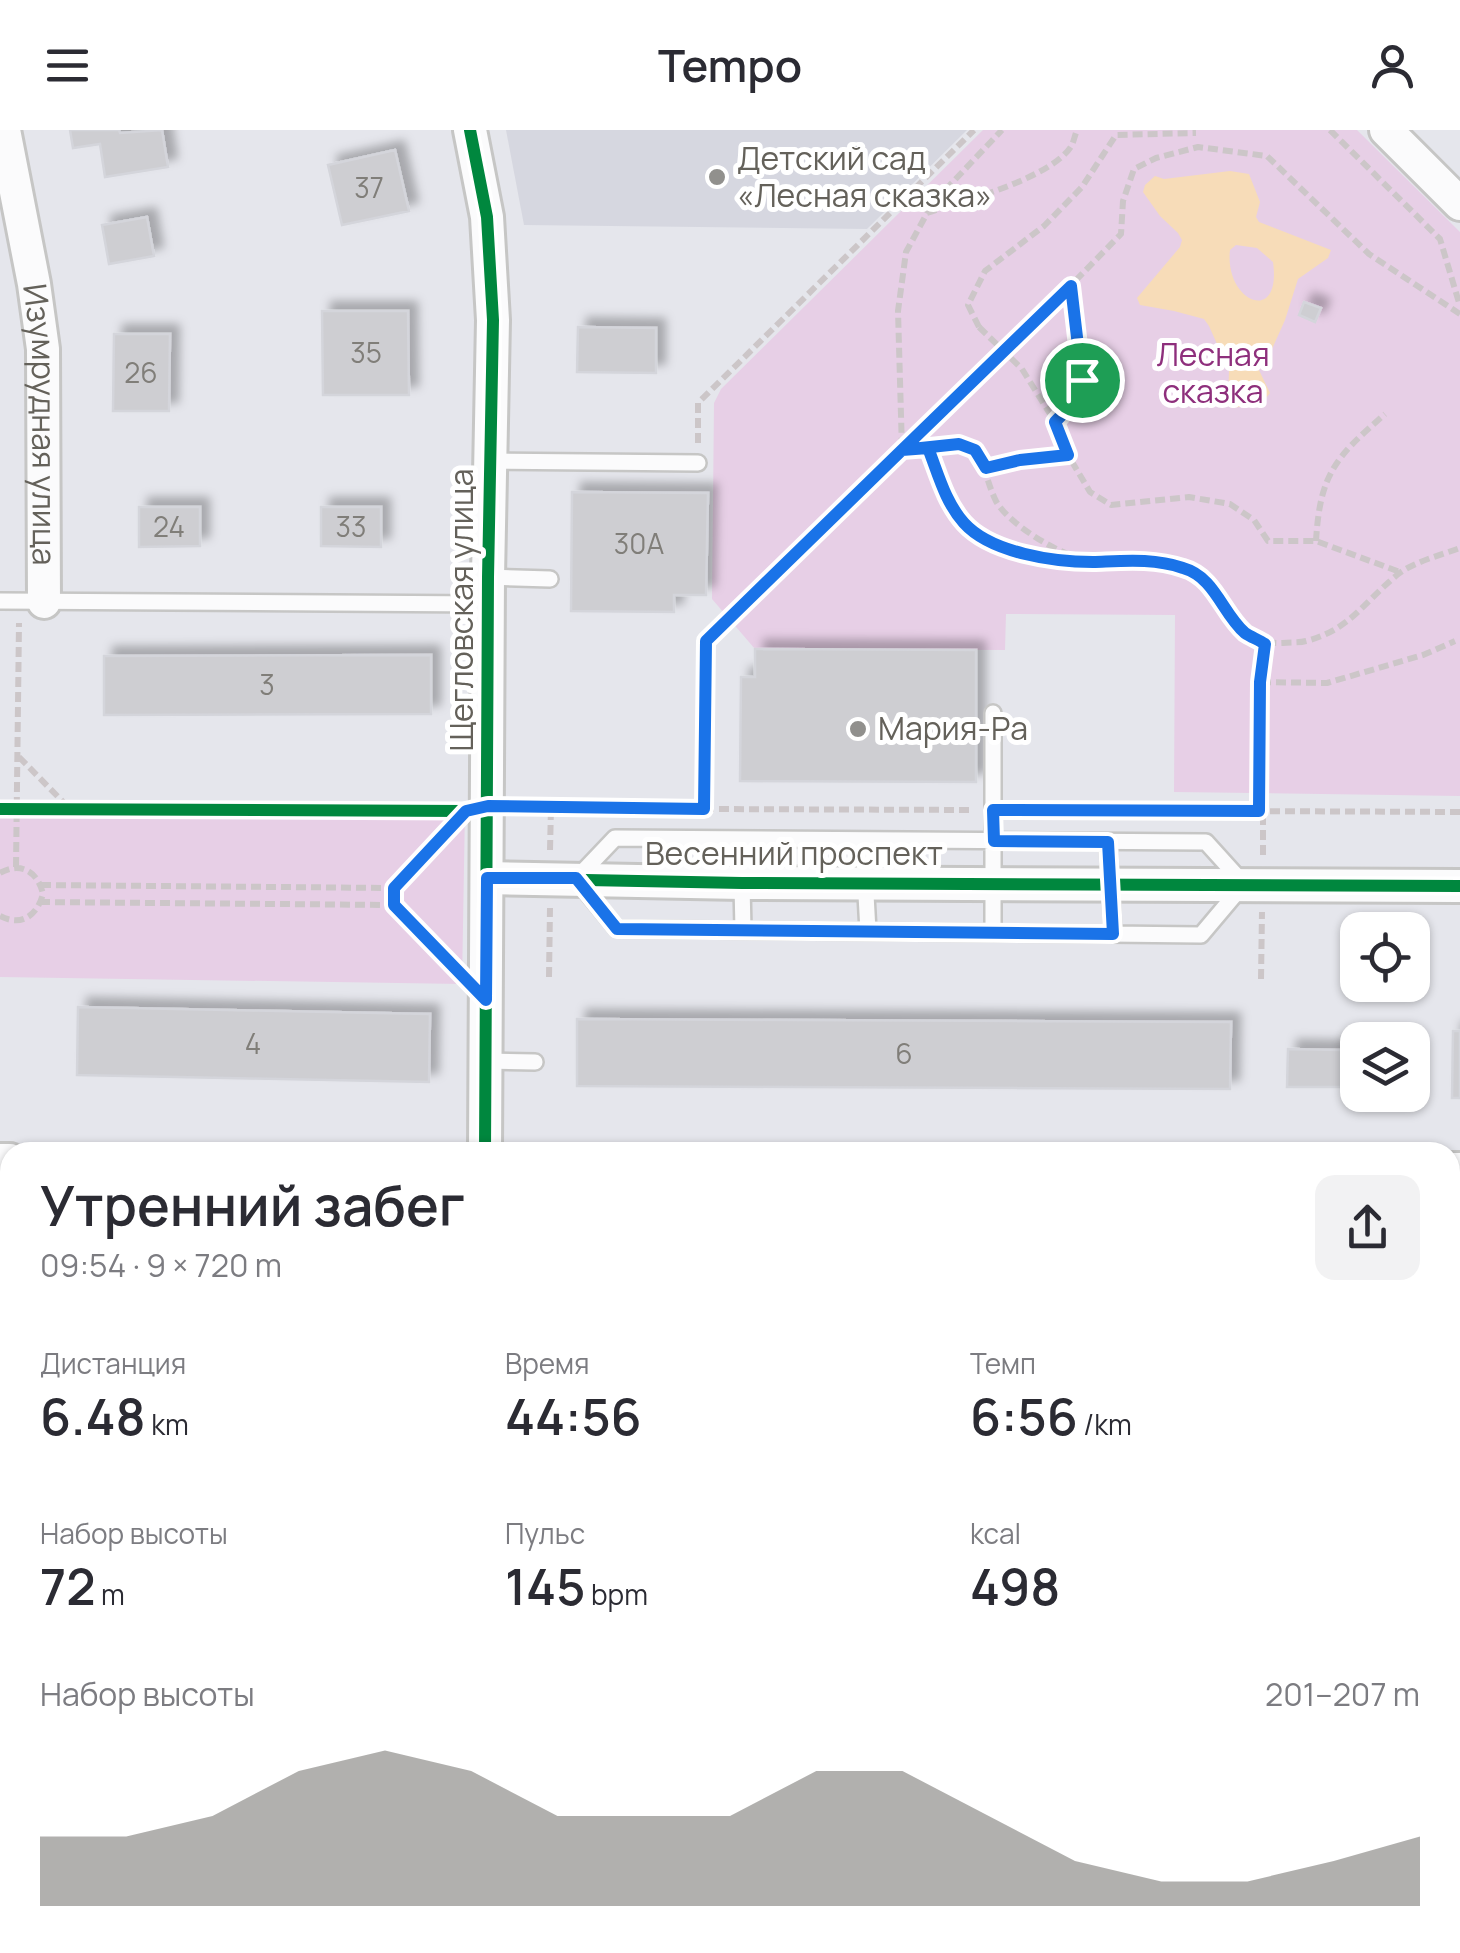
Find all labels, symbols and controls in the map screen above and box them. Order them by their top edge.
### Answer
text: Tempo [658,34,802,96]
icon: menu [40,38,95,93]
icon: person [1365,38,1420,93]
place label: Детский сад «Лесная сказка» [737,136,992,217]
marker: Детский сад «Лесная сказка» [706,166,728,188]
house number: 37 [354,168,384,206]
street label: Изумрудная улица [13,281,67,566]
park label: Лесная сказка [1156,332,1270,413]
house number: 35 [350,333,382,371]
pin [1040,338,1125,423]
house number: 26 [124,353,158,391]
icon: arrive [1055,353,1110,408]
street label: Щегловская улица [439,468,483,752]
house number: 24 [153,507,185,545]
house number: 33 [336,507,366,545]
house number: 30А [614,524,664,562]
house number: 3 [259,665,275,703]
place label: Мария-Ра [878,706,1028,750]
marker: Мария-Ра [847,718,869,740]
street label: Весенний проспект [645,831,943,875]
map controls [1340,912,1430,1112]
button: locate [1340,912,1430,1002]
button: layers [1340,1022,1430,1112]
house number: 4 [245,1024,261,1062]
house number: 6 [895,1034,913,1072]
text: Утренний забег [40,1167,465,1243]
button: share [1315,1175,1420,1280]
text: 09:54 · 9 × 720 m [40,1243,282,1287]
text: Дистанция [40,1344,186,1382]
text: Время [505,1344,590,1382]
text: Темп [970,1344,1036,1382]
text: 6.48 [40,1382,146,1450]
text: 44:56 [505,1382,642,1450]
text: 6:56 [970,1382,1078,1450]
text: km [146,1405,189,1443]
text: /km [1078,1405,1132,1443]
text: Набор высоты [40,1514,228,1552]
text: Пульс [505,1514,585,1552]
text: kcal [970,1514,1021,1552]
text: 72 [40,1552,96,1620]
text: 145 [505,1552,585,1620]
text: 498 [970,1552,1060,1620]
text: m [96,1575,125,1613]
text: bpm [585,1575,648,1613]
text: Набор высоты [40,1672,255,1716]
text: 201–207 m [1265,1672,1420,1716]

